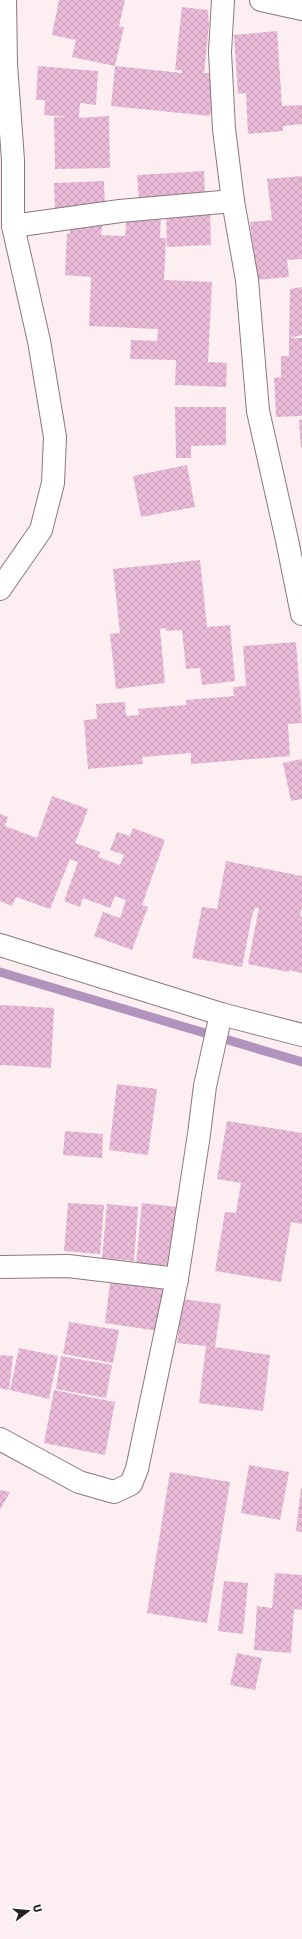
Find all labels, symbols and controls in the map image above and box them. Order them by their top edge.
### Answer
north arrow [8,1891,48,1931]
text: U [29,1902,46,1914]

